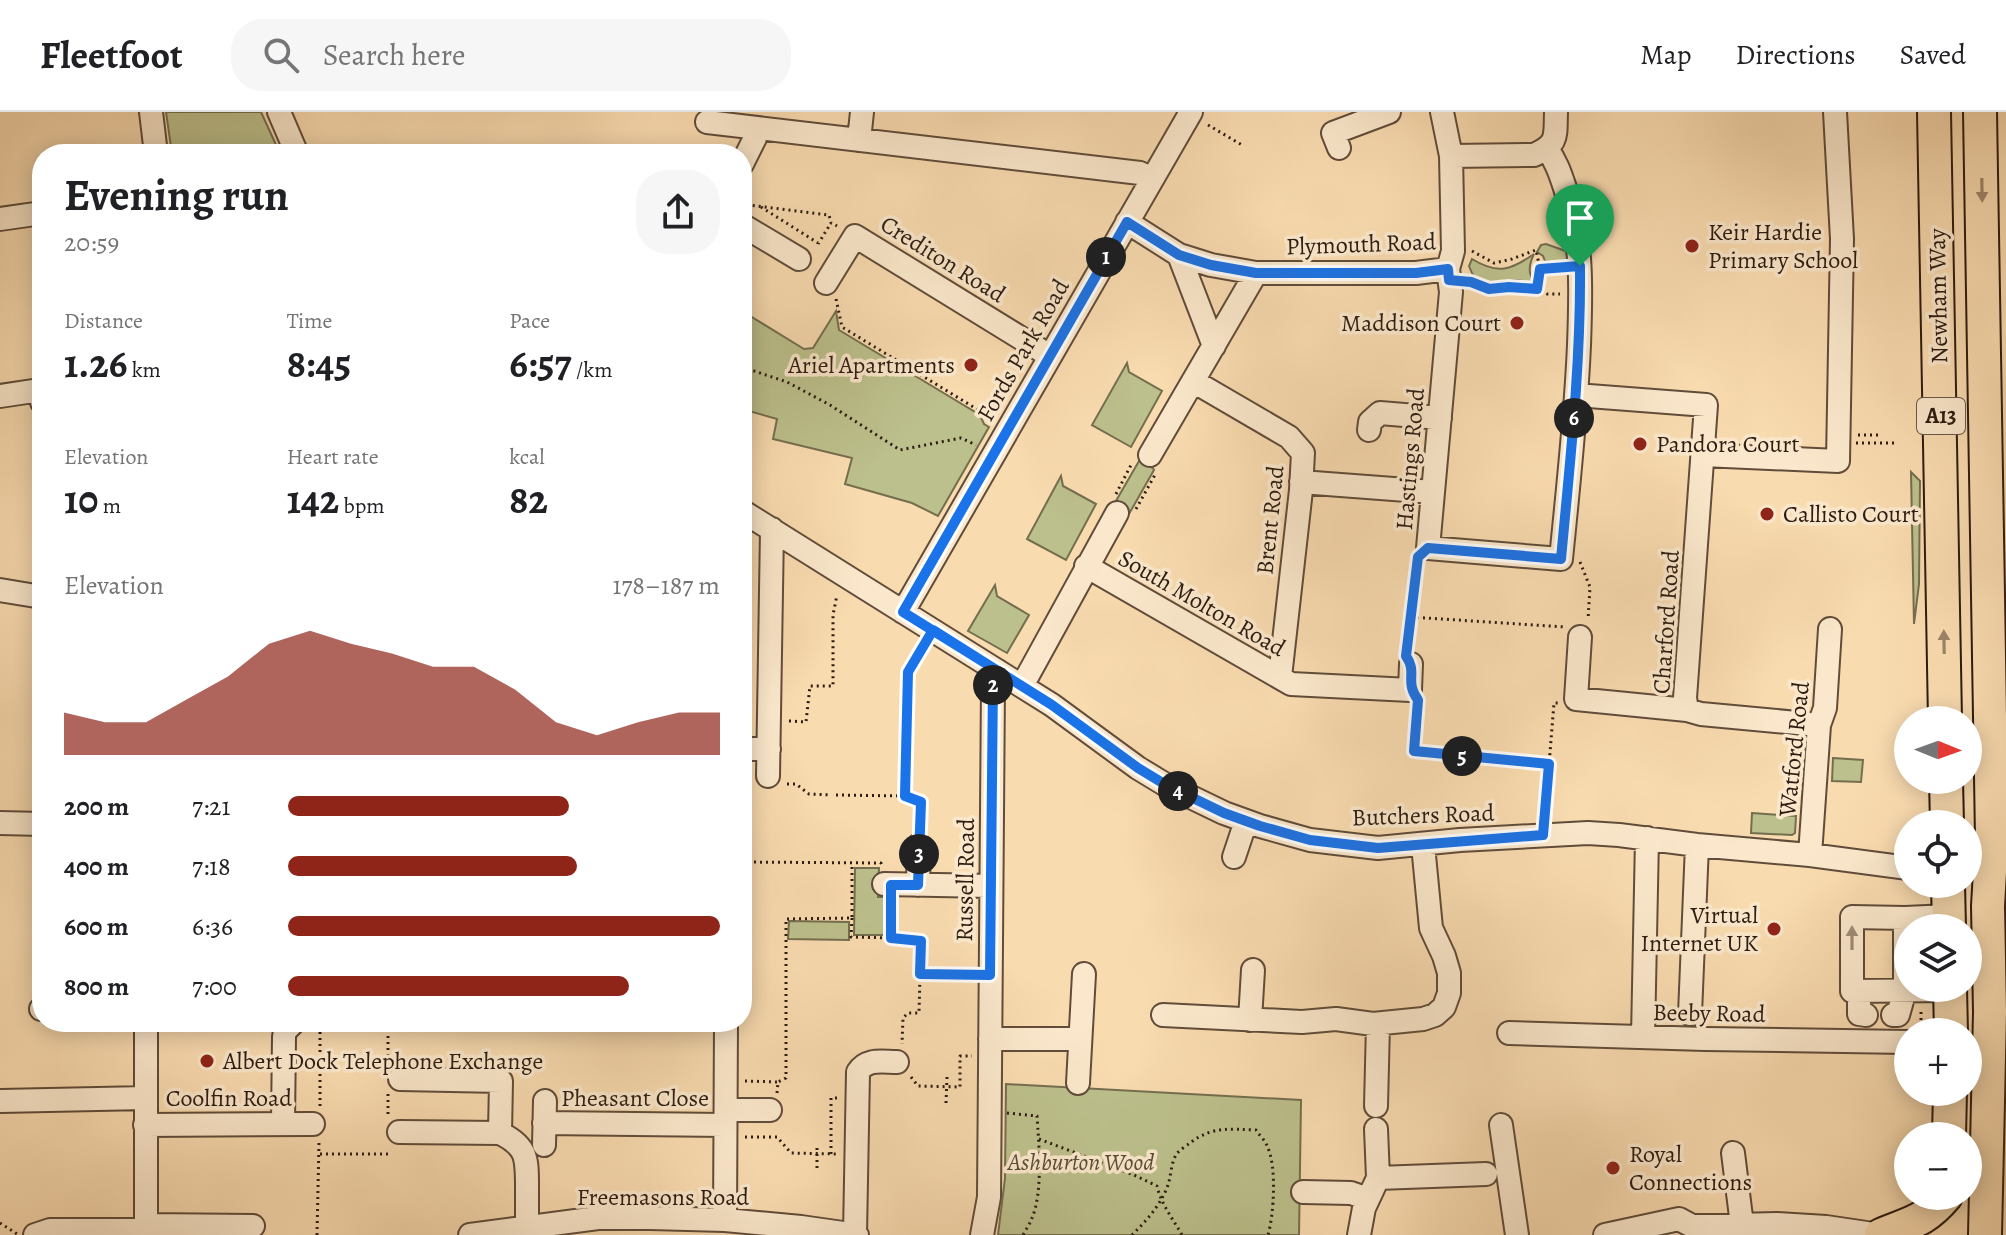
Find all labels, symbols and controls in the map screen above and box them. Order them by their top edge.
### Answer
search box [231,19,791,91]
text: Fleetfoot [40,29,183,81]
icon: search [259,33,303,77]
text: Search here [323,35,465,75]
text: Map [1640,36,1691,74]
text: Directions [1735,36,1856,74]
text: Saved [1900,36,1966,74]
text: Evening run [64,165,289,225]
button: share [636,170,720,254]
one-way arrow [1976,178,1988,203]
pin [1546,184,1614,266]
icon: arrive [1558,196,1602,240]
street label: Crediton Road [874,208,1012,310]
place label: Keir Hardie Primary School [1708,216,1858,276]
text: 20:59 [64,225,119,260]
street label: Plymouth Road [1285,225,1437,263]
street label: Newham Way [1921,228,1955,364]
pin: 1 [1086,237,1126,277]
marker: Keir Hardie Primary School [1683,237,1701,255]
text: 1 [1102,242,1110,272]
street label: Fords Park Road [969,273,1077,427]
text: Distance [64,306,143,336]
text: Time [287,306,332,336]
text: Pace [509,306,550,336]
place label: Maddison Court [1341,307,1501,339]
marker: Maddison Court [1508,314,1526,332]
text: 1.26 [64,336,127,391]
text: 8:45 [287,336,351,391]
text: 6:57 [509,336,572,391]
place label: Ariel Apartments [787,349,955,381]
text: km [127,355,161,385]
text: /km [572,355,613,385]
marker: Ariel Apartments [962,356,980,374]
street label: Hastings Road [1388,386,1432,531]
pin: 6 [1554,398,1594,438]
road number: A13 [1917,398,1965,434]
text: 6 [1569,403,1579,433]
place label: Pandora Court [1656,428,1799,460]
marker: Pandora Court [1631,435,1649,453]
text: Elevation [64,442,148,472]
text: Heart rate [287,442,379,472]
text: kcal [509,442,545,472]
street label: Brent Road [1248,464,1292,576]
text: 10 [64,472,98,527]
text: 142 [287,472,339,527]
text: 82 [509,472,548,527]
text: m [98,491,121,521]
text: bpm [339,491,385,521]
place label: Callisto Court [1783,498,1919,530]
marker: Callisto Court [1758,505,1776,523]
street label: South Molton Road [1113,542,1292,664]
street label: Charford Road [1645,549,1687,695]
text: Elevation [64,568,164,603]
text: 178–187 m [613,568,720,603]
one-way arrow [1938,629,1950,654]
pin: 2 [973,665,1013,705]
text: 2 [988,670,998,700]
street label: Watford Road [1771,680,1817,819]
north arrow [1894,706,1982,794]
map controls [1894,706,1982,1210]
pin: 5 [1442,736,1482,776]
text: 5 [1457,741,1467,771]
pin: 4 [1158,771,1198,811]
text: 4 [1173,776,1183,806]
text: 200 m [64,789,129,824]
text: 7:21 [192,789,230,824]
street label: Butchers Road [1351,797,1495,833]
button: locate [1894,810,1982,898]
street label: Russell Road [948,818,982,942]
pin: 3 [899,834,939,874]
text: 3 [914,839,924,869]
text: 400 m [64,849,129,884]
text: 7:18 [192,849,231,884]
place label: Virtual Internet UK [1641,899,1758,959]
text: 600 m [64,909,129,944]
text: 6:36 [192,909,233,944]
button: layers [1894,914,1982,1002]
marker: Virtual Internet UK [1765,920,1783,938]
one-way arrow [1846,925,1858,950]
text: 800 m [64,969,129,1004]
text: 7:00 [192,969,237,1004]
street label: Beeby Road [1652,996,1766,1030]
button: + [1894,1018,1982,1106]
place label: Albert Dock Telephone Exchange [222,1045,543,1077]
marker: Albert Dock Telephone Exchange [198,1052,216,1070]
street label: Coolfin Road [166,1082,292,1114]
street label: Pheasant Close [561,1082,709,1114]
button: − [1894,1122,1982,1210]
place label: Royal Connections [1629,1138,1752,1198]
park label: Ashburton Wood [1006,1146,1154,1178]
marker: Royal Connections [1604,1159,1622,1177]
street label: Freemasons Road [577,1181,749,1213]

